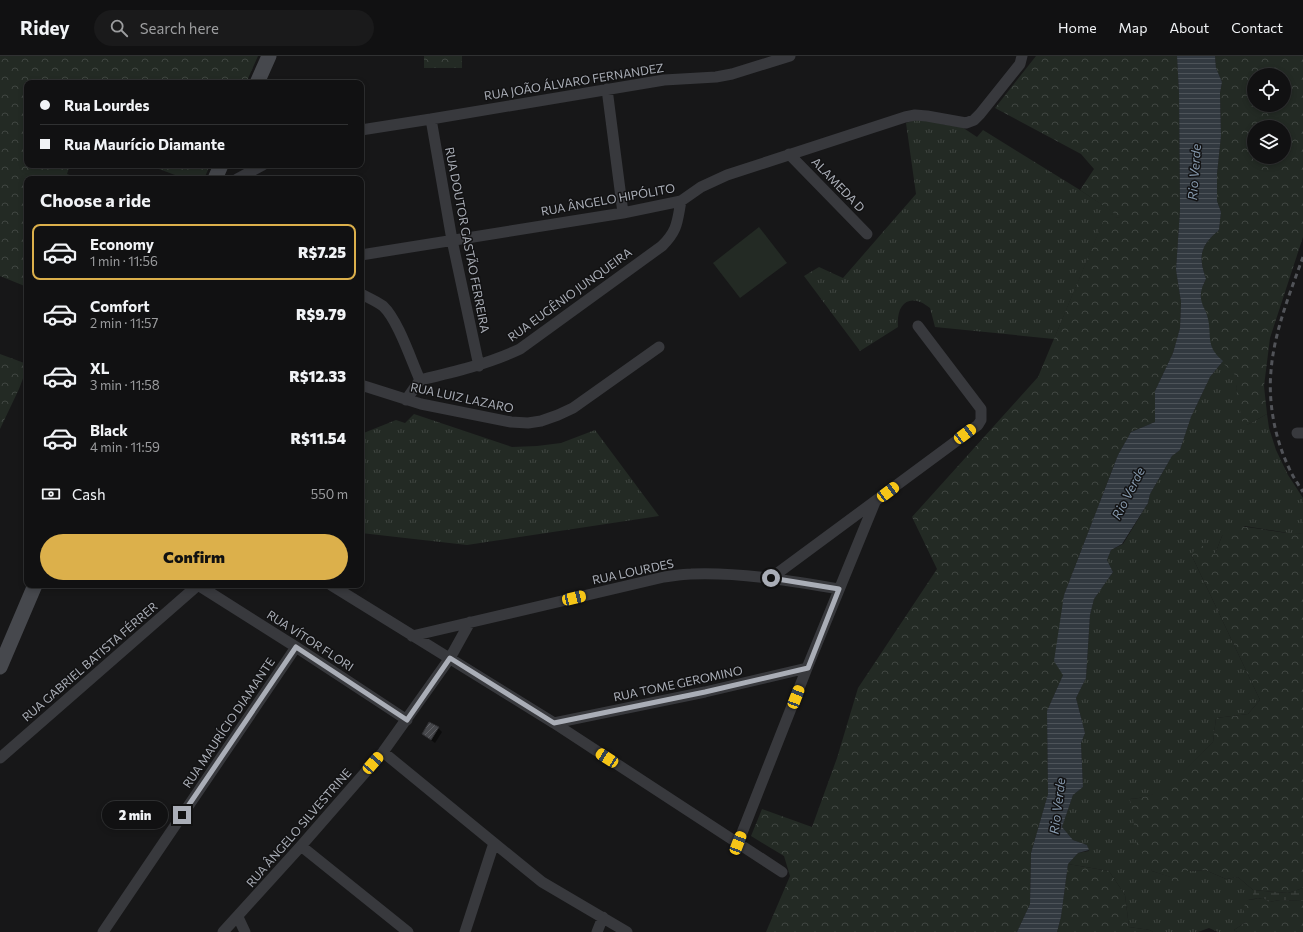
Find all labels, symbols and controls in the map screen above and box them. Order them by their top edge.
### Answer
search box [94,10,374,46]
text: Ridey [20,16,70,39]
icon: search [108,17,130,39]
text: Search here [140,19,219,37]
text: Home [1058,19,1097,36]
text: Map [1119,19,1147,36]
text: About [1169,19,1209,36]
text: Contact [1231,19,1283,36]
street label: RUA JOÃO ÁLVARO FERNANDEZ [483,60,665,103]
map controls [1247,68,1291,164]
button: locate [1247,68,1291,112]
text: Rua Lourdes [64,96,149,114]
button: layers [1247,120,1291,164]
text: Rua Maurício Diamante [64,135,225,153]
water label: Rio Verde [1184,143,1204,201]
street label: RUA DOUTOR GASTÃO FERREIRA [443,146,493,334]
street label: ALAMEDA D [809,154,868,214]
street label: RUA ÂNGELO HIPÓLITO [540,180,676,218]
text: Choose a ride [40,189,151,211]
icon: car [42,234,78,270]
text: Economy [90,235,154,253]
text: R$7.25 [298,243,346,261]
street label: RUA EUGÊNIO JUNQUEIRA [505,245,635,345]
text: 1 min · 11:56 [90,253,158,269]
icon: car [42,296,78,332]
text: Comfort [90,297,150,315]
text: R$9.79 [296,305,346,323]
text: 2 min · 11:57 [90,315,158,331]
icon: car [42,358,78,394]
text: XL [90,359,109,377]
text: R$12.33 [289,367,346,385]
text: 3 min · 11:58 [90,377,160,393]
street label: RUA LUIZ LAZARO [409,379,515,415]
icon: car [42,420,78,456]
text: Black [90,421,128,439]
car [952,422,978,446]
text: R$11.54 [290,429,346,447]
text: 4 min · 11:59 [90,439,160,455]
water label: Rio Verde [1108,464,1148,522]
car [875,480,901,504]
icon: cash [40,483,62,505]
text: Cash [72,485,106,503]
text: 550 m [311,486,348,502]
button: Confirm [40,534,348,580]
street label: RUA LOURDES [591,556,675,587]
route start [762,569,780,587]
car [561,589,587,607]
street label: RUA GABRIEL BATISTA FÉRRER [19,599,160,724]
street label: RUA VÍTOR FLORI [265,607,357,673]
street label: RUA MAURÍCIO DIAMANTE [179,655,277,790]
street label: RUA TOME GEROMINO [612,662,744,704]
car [786,684,806,710]
car [594,746,620,770]
car [361,750,385,776]
street label: RUA ÂNGELO SILVESTRINE [243,765,354,890]
water label: Rio Verde [1046,777,1068,835]
callout: 2 min [102,801,168,829]
route end [173,806,191,824]
text: 2 min [119,807,151,823]
car [728,830,748,856]

